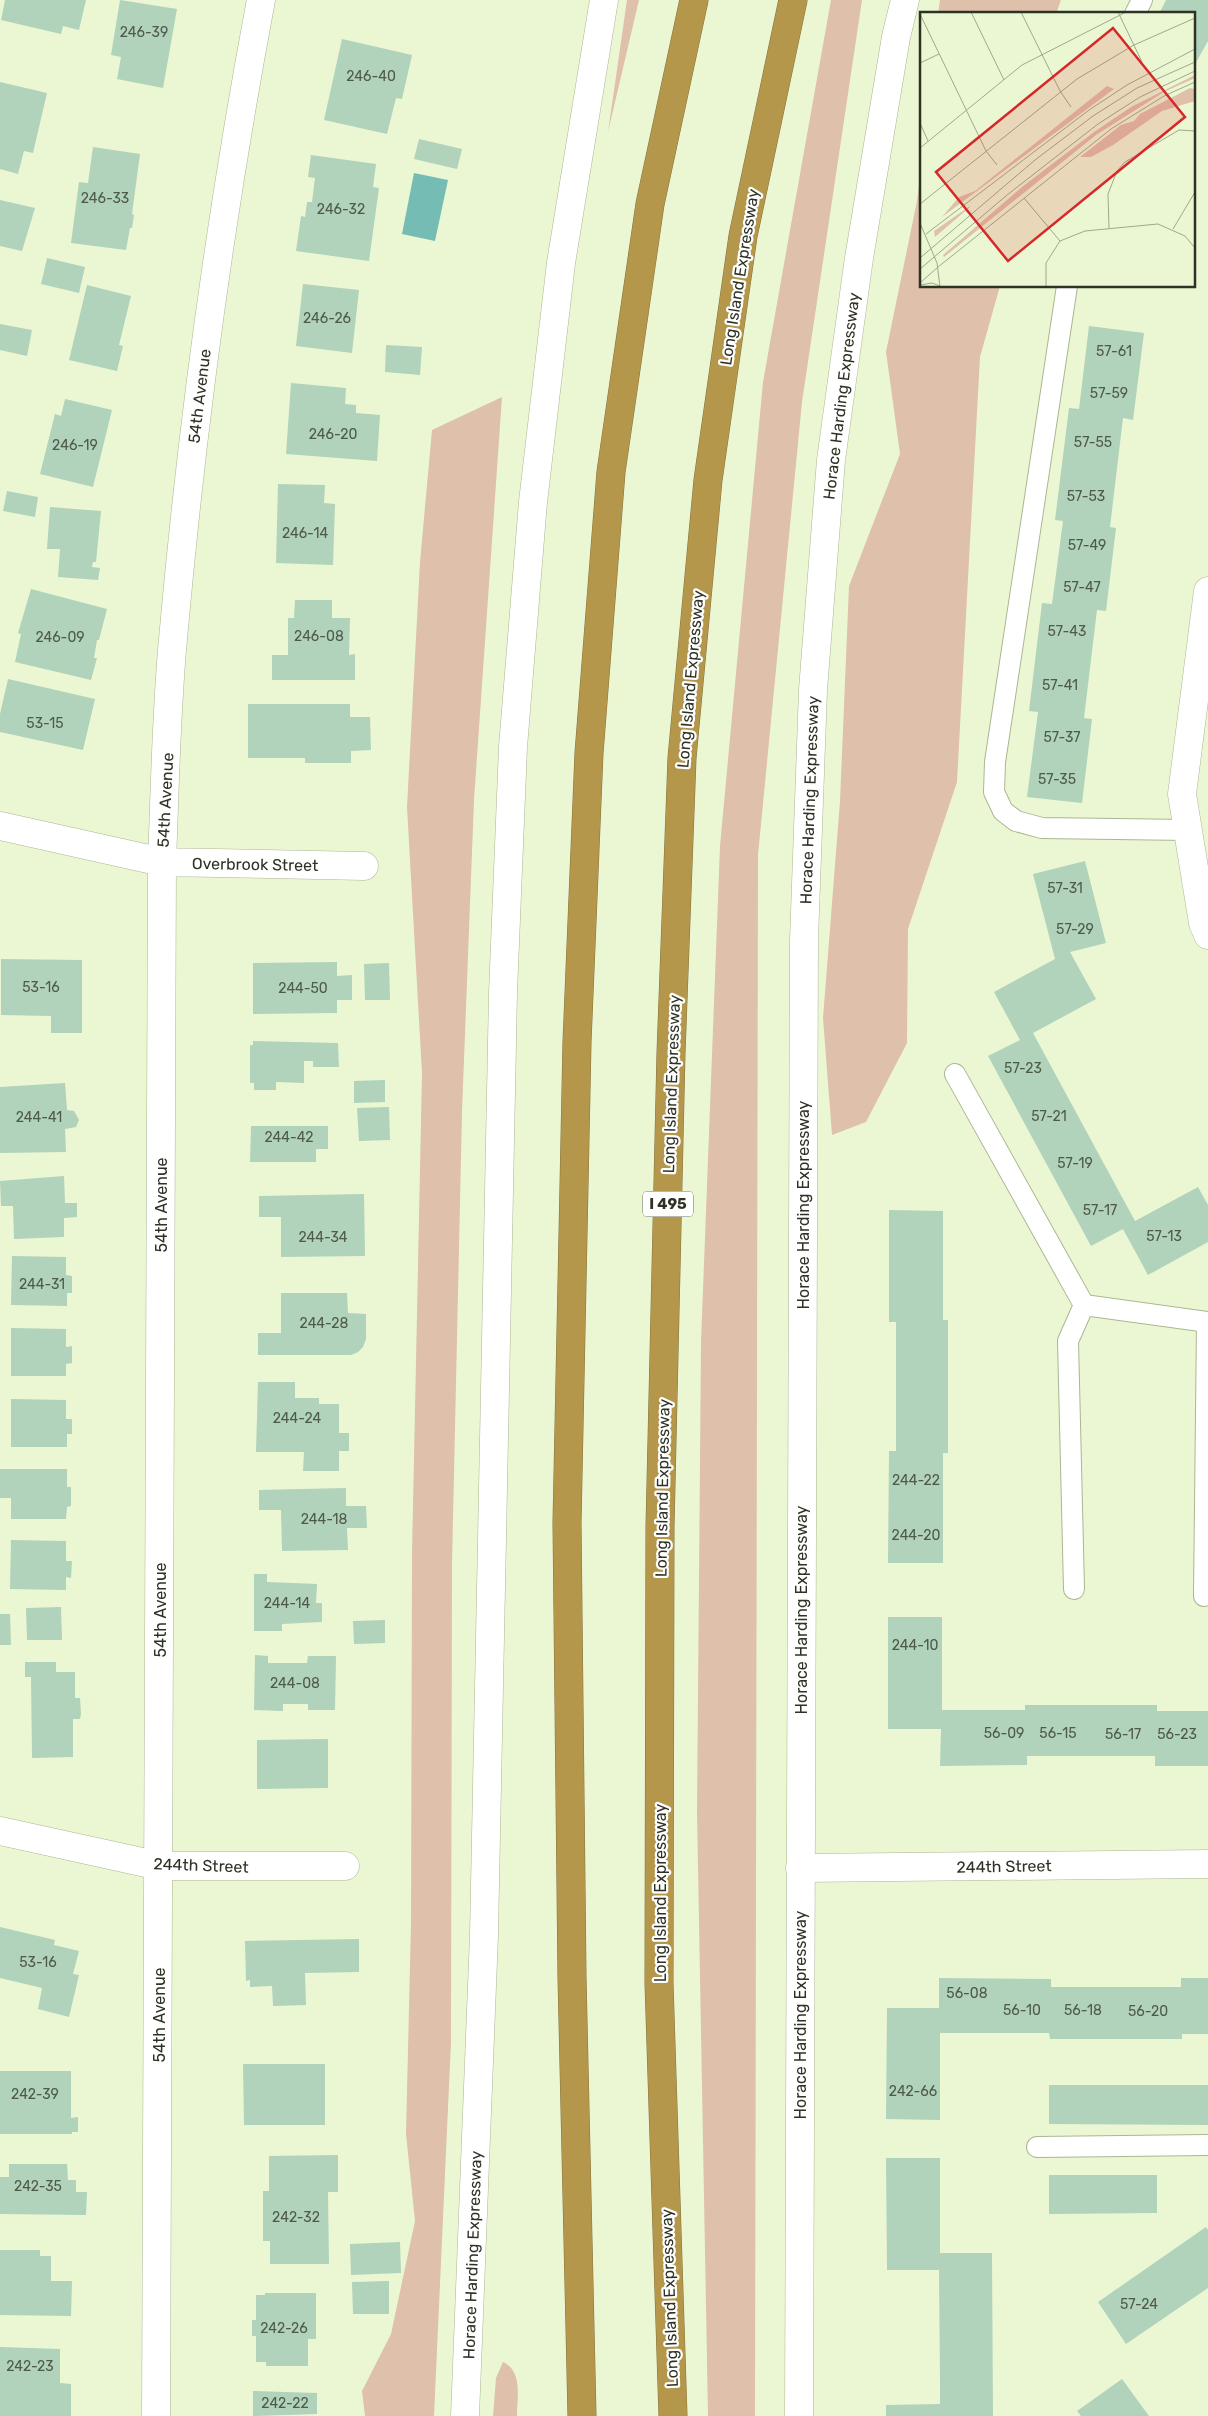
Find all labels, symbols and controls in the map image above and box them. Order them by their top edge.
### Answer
inset map [920,12,1196,288]
house number: 246-39 [120,24,168,41]
house number: 246-40 [346,68,396,85]
street label: Long Island Expressway [716,187,763,367]
house number: 246-33 [81,190,129,207]
house number: 246-32 [317,201,365,218]
street label: Horace Harding Expressway [819,291,864,501]
house number: 246-26 [303,310,351,327]
house number: 57-61 [1096,343,1132,360]
street label: 54th Avenue [184,348,215,444]
house number: 57-59 [1090,385,1128,402]
house number: 246-20 [309,426,357,443]
house number: 57-55 [1074,434,1112,451]
house number: 246-19 [52,437,98,454]
house number: 57-53 [1067,488,1105,505]
house number: 246-14 [282,525,328,542]
house number: 57-49 [1068,537,1106,554]
house number: 57-47 [1063,579,1101,596]
street label: Long Island Expressway [673,589,708,769]
house number: 57-43 [1048,623,1086,640]
house number: 246-08 [294,628,344,645]
house number: 246-09 [35,629,85,646]
house number: 57-41 [1042,677,1078,694]
street label: Horace Harding Expressway [796,695,823,905]
house number: 53-15 [26,715,64,732]
house number: 57-37 [1043,729,1081,746]
street label: 54th Avenue [154,752,177,848]
house number: 57-35 [1038,771,1076,788]
street label: Overbrook Street [192,854,318,875]
house number: 57-31 [1047,880,1083,897]
house number: 57-29 [1056,921,1094,938]
house number: 53-16 [22,979,60,996]
house number: 244-50 [278,980,328,997]
street label: Long Island Expressway [659,994,684,1174]
house number: 57-23 [1004,1060,1042,1077]
street label: Horace Harding Expressway [794,1100,813,1309]
house number: 57-21 [1031,1108,1067,1125]
house number: 244-41 [16,1109,62,1126]
house number: 244-42 [264,1129,314,1146]
house number: 57-19 [1057,1155,1093,1172]
street label: 54th Avenue [152,1157,171,1252]
road number: I 495 [643,1192,693,1216]
house number: 57-17 [1083,1202,1117,1219]
house number: 57-13 [1146,1228,1182,1245]
house number: 244-34 [298,1229,348,1246]
house number: 244-31 [19,1276,65,1293]
house number: 244-28 [300,1315,348,1332]
street label: Long Island Expressway [651,1398,674,1577]
house number: 244-24 [273,1410,322,1427]
house number: 244-22 [892,1472,940,1489]
street label: Horace Harding Expressway [792,1505,811,1714]
house number: 244-18 [301,1511,347,1528]
house number: 244-20 [892,1527,941,1544]
street label: 54th Avenue [151,1562,170,1657]
house number: 244-14 [264,1595,311,1612]
house number: 244-10 [892,1637,938,1654]
house number: 244-08 [270,1675,320,1692]
house number: 56-09 [984,1725,1024,1742]
house number: 56-15 [1039,1725,1077,1742]
house number: 56-17 [1105,1726,1141,1743]
house number: 56-23 [1157,1726,1197,1743]
street label: Long Island Expressway [651,1804,670,1982]
street label: 244th Street [153,1854,249,1877]
street label: 244th Street [956,1856,1052,1877]
street label: Horace Harding Expressway [791,1910,810,2119]
house number: 53-16 [19,1954,57,1971]
street label: 54th Avenue [150,1967,169,2062]
house number: 56-08 [946,1985,988,2002]
house number: 56-10 [1003,2002,1041,2019]
house number: 56-18 [1064,2002,1102,2019]
house number: 56-20 [1128,2003,1168,2020]
house number: 242-66 [889,2083,937,2100]
house number: 242-39 [11,2086,59,2103]
street label: Horace Harding Expressway [459,2150,486,2360]
house number: 242-35 [14,2178,62,2195]
street label: Long Island Expressway [657,2208,682,2388]
house number: 242-32 [272,2209,320,2226]
house number: 57-24 [1120,2296,1158,2313]
house number: 242-26 [260,2320,308,2337]
house number: 242-23 [6,2358,54,2375]
house number: 242-22 [261,2395,309,2412]

